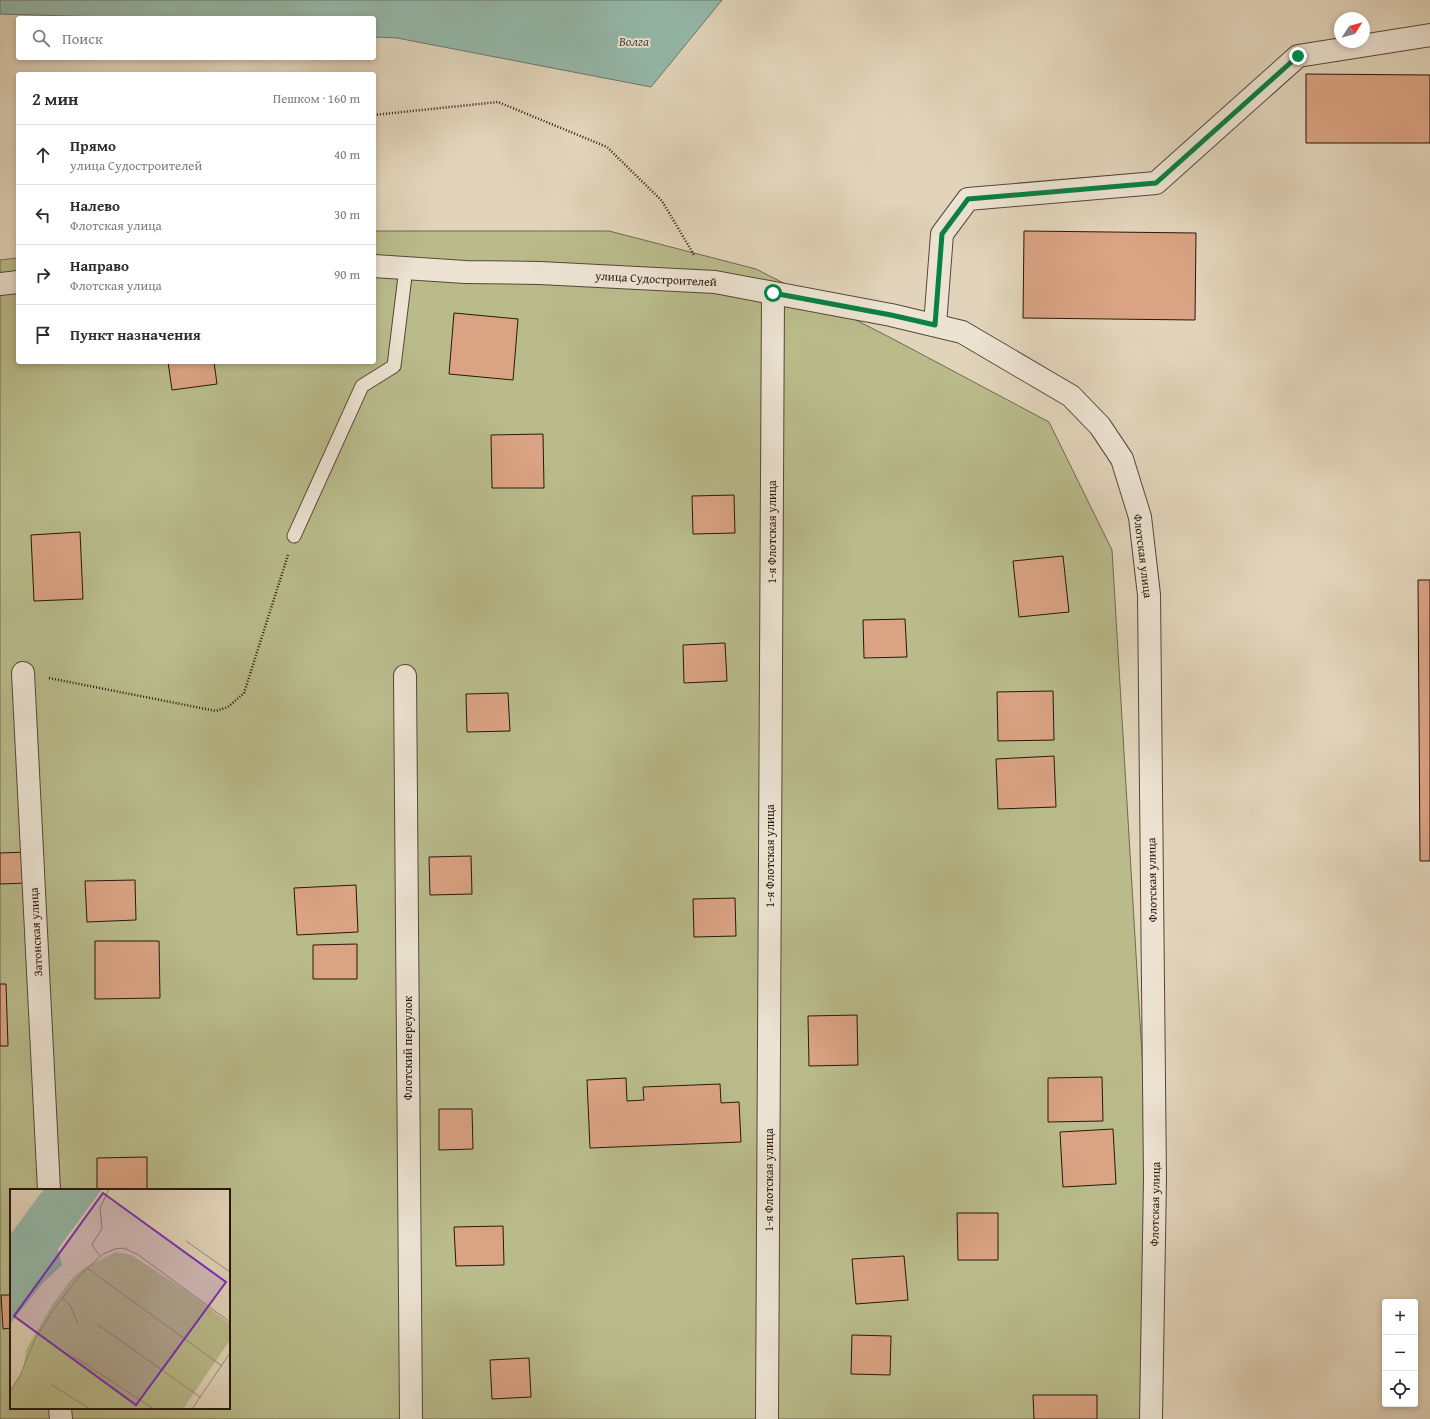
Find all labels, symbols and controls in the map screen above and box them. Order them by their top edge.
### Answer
north arrow [1334,12,1370,48]
search box [16,16,376,60]
icon: search [30,27,52,49]
text: Поиск [62,28,103,49]
water label: Волга [618,32,649,51]
route end [1289,47,1307,65]
text: 2 мин [32,86,78,111]
text: Пешком · 160 m [273,89,360,108]
text: Прямо [70,135,116,156]
icon: ahead [32,144,54,166]
text: 40 m [334,145,360,164]
text: улица Судостроителей [70,156,202,175]
text: Налево [70,195,120,216]
icon: left [32,204,54,226]
text: 30 m [334,205,360,224]
text: Флотская улица [70,216,162,235]
text: Направо [70,255,129,276]
icon: right [32,264,54,286]
text: 90 m [334,265,360,284]
street label: улица Судостроителей [594,267,717,290]
text: Флотская улица [70,276,162,295]
route start [764,284,782,302]
icon: arrive [32,324,54,346]
text: Пункт назначения [70,324,201,345]
street label: 1-я Флотская улица [763,480,780,584]
street label: Флотская улица [1130,513,1157,599]
street label: 1-я Флотская улица [761,804,778,908]
street label: Флотская улица [1142,837,1161,923]
street label: Затонская улица [25,887,46,977]
street label: Флотский переулок [399,995,416,1100]
street label: 1-я Флотская улица [760,1128,777,1232]
street label: Флотская улица [1145,1161,1164,1247]
inset map [10,1189,230,1409]
map controls [1382,1299,1418,1407]
button: + [1382,1299,1418,1335]
button: − [1382,1335,1418,1371]
button: locate [1382,1371,1418,1407]

